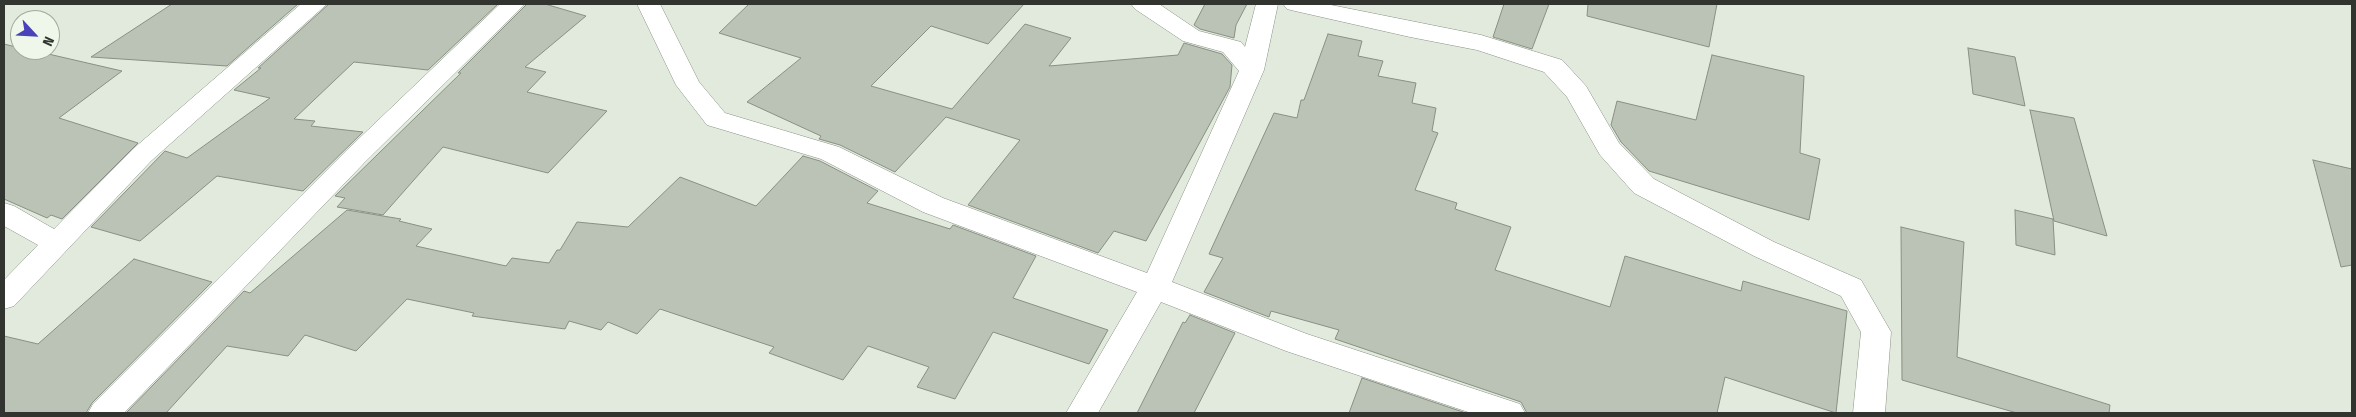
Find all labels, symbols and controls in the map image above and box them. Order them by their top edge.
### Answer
north arrow [10,10,60,60]
text: N [39,34,58,49]

